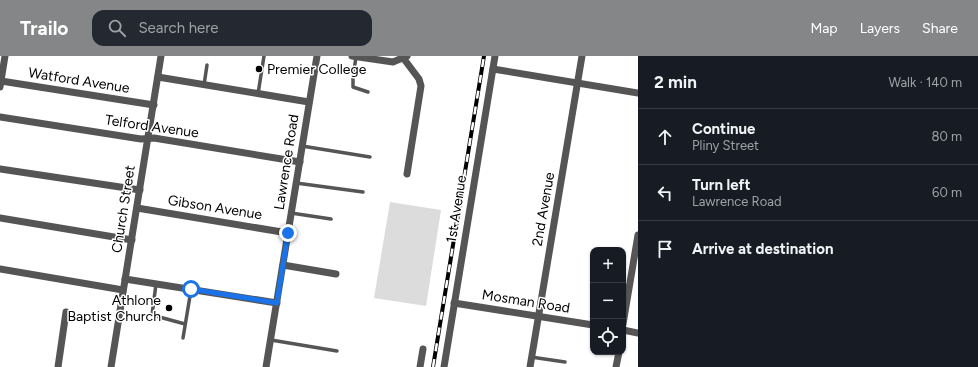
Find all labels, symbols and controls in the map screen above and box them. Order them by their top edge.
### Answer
search box [92,10,372,46]
text: Trailo [20,17,68,40]
icon: search [106,17,128,39]
text: Search here [138,19,219,37]
text: Map [810,20,838,37]
text: Layers [860,20,900,37]
text: Share [922,20,958,37]
place label: Premier College [267,61,367,78]
street label: Watford Avenue [27,64,131,97]
marker: Premier College [254,64,264,74]
text: 2 min [654,72,697,92]
text: Walk · 140 m [888,75,962,90]
street label: Telford Avenue [104,111,200,142]
street label: Lawrence Road [271,113,302,211]
text: Continue [692,120,755,138]
icon: ahead [654,126,676,148]
text: 80 m [931,129,962,144]
text: Pliny Street [692,138,759,153]
street label: Church Street [108,164,139,254]
street label: 2nd Avenue [529,171,558,247]
street label: 1st Avenue [443,174,470,244]
text: Turn left [692,176,750,194]
icon: left [654,182,676,204]
text: 60 m [932,185,962,200]
street label: Gibson Avenue [166,192,264,223]
text: Lawrence Road [692,194,782,209]
route end [279,224,297,242]
icon: arrive [654,238,676,260]
text: Arrive at destination [692,240,833,258]
map controls [590,247,626,355]
button: + [590,247,626,283]
route start [182,280,200,298]
button: − [590,283,626,319]
street label: Mosman Road [481,286,571,317]
place label: Athlone Baptist Church [67,292,161,325]
marker: Athlone Baptist Church [164,303,174,313]
button: locate [590,319,626,355]

